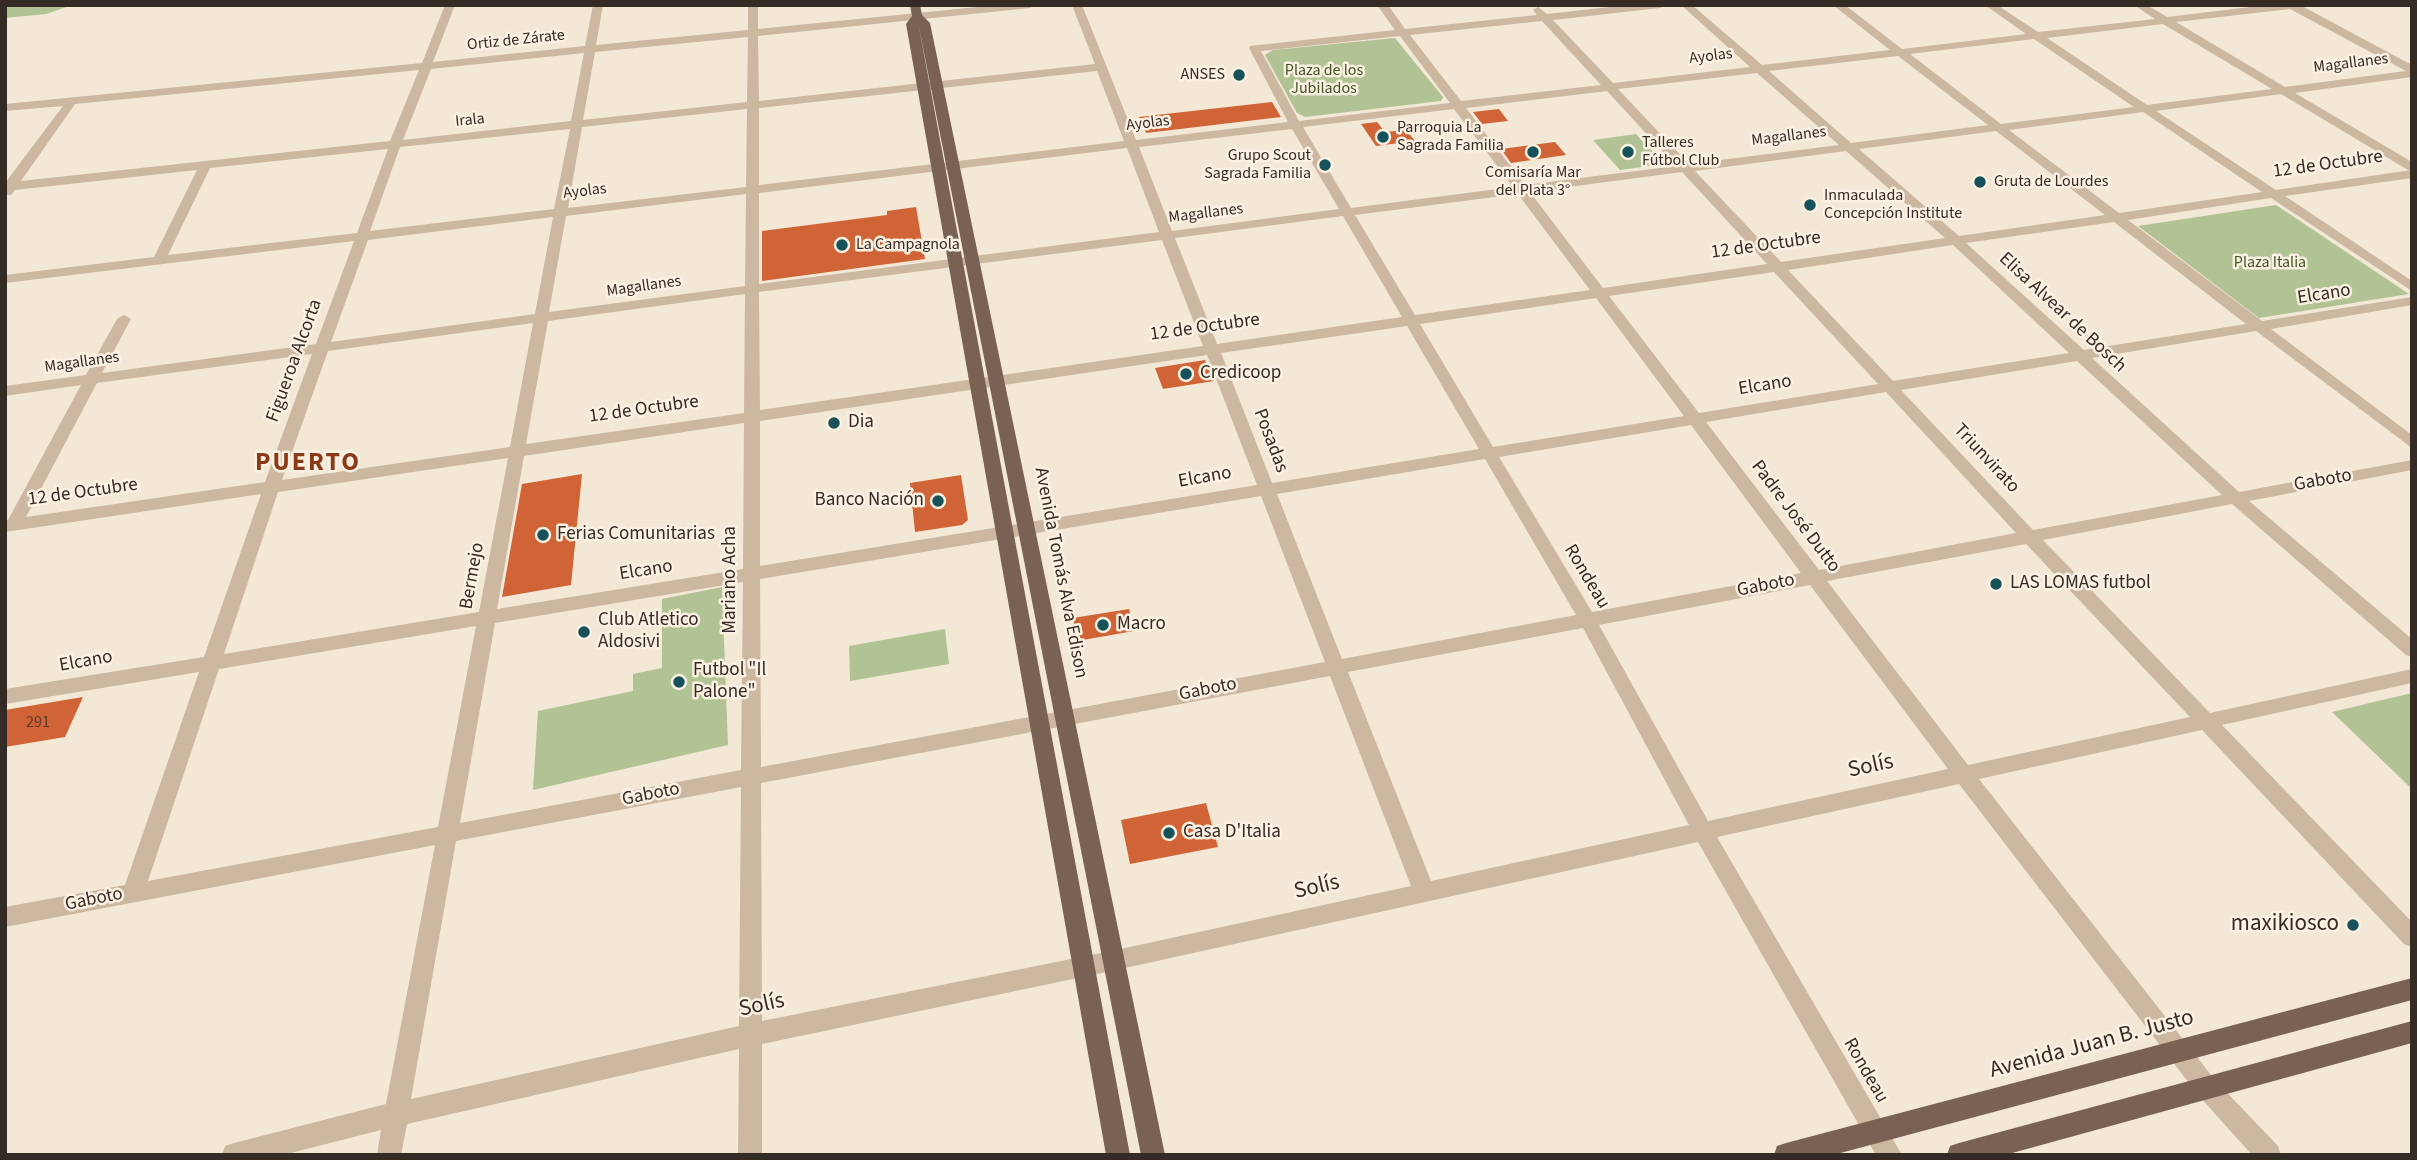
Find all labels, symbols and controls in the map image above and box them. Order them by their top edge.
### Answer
street label: Ortiz de Zárate [466,26,566,56]
street label: Ayolas [1688,45,1734,69]
street label: Magallanes [2313,50,2389,78]
park label: Plaza de los Jubilados [1285,61,1363,99]
place label: ANSES [1180,65,1225,85]
marker: ANSES [1231,67,1247,83]
street label: Irala [454,110,486,132]
street label: Ayolas [1125,112,1171,136]
place label: Parroquia La Sagrada Familia [1397,118,1504,156]
street label: Magallanes [1751,123,1827,151]
marker: Parroquia La Sagrada Familia [1375,129,1391,145]
place label: Talleres Fútbol Club [1642,133,1719,171]
marker: Comisaría Mar del Plata 3° [1525,144,1541,160]
marker: Talleres Fútbol Club [1620,144,1636,160]
place label: Grupo Scout Sagrada Familia [1204,146,1311,184]
street label: 12 de Octubre [2272,146,2384,184]
marker: Grupo Scout Sagrada Familia [1317,157,1333,173]
place label: Comisaría Mar del Plata 3° [1485,163,1581,201]
place label: Gruta de Lourdes [1994,172,2108,192]
marker: Gruta de Lourdes [1972,174,1988,190]
street label: Ayolas [562,180,608,204]
place label: Inmaculada Concepción Institute [1824,186,1962,224]
marker: Inmaculada Concepción Institute [1802,197,1818,213]
street label: Magallanes [1168,200,1244,228]
street label: 12 de Octubre [1710,227,1822,265]
place label: La Campagnola [856,235,960,255]
marker: La Campagnola [834,237,850,253]
street label: Elisa Alvear de Bosch [1993,248,2131,378]
park label: Plaza Italia [2234,253,2306,273]
street label: Magallanes [605,272,683,302]
street label: Elcano [2296,280,2352,310]
street label: Figueroa Alcorta [262,296,328,426]
street label: 12 de Octubre [1149,309,1261,347]
street label: Magallanes [43,348,121,378]
place label: Credicoop [1200,363,1281,385]
marker: Credicoop [1178,366,1194,382]
street label: Elcano [1737,371,1793,401]
street label: 12 de Octubre [588,391,700,429]
street label: Posadas [1247,406,1293,476]
place label: Dia [848,412,874,434]
marker: Dia [826,415,842,431]
street label: Triunvirato [1948,419,2024,499]
district label: PUERTO [256,448,360,480]
street label: Padre José Dutto [1745,456,1845,578]
street label: Elcano [1177,462,1233,494]
street label: Gaboto [2292,465,2354,497]
street label: Avenida Tomás Alva Edison [1028,466,1092,680]
street label: 12 de Octubre [27,474,139,512]
place label: Banco Nación [815,490,924,512]
marker: Banco Nación [930,493,946,509]
place label: Ferias Comunitarias [557,524,715,546]
street label: Mariano Acha [720,526,742,634]
marker: Ferias Comunitarias [535,527,551,543]
street label: Bermejo [456,541,490,611]
street label: Rondeau [1558,541,1614,613]
street label: Elcano [618,556,674,586]
street label: Gaboto [1735,569,1797,603]
place label: LAS LOMAS futbol [2010,573,2151,595]
marker: LAS LOMAS futbol [1988,576,2004,592]
place label: Club Atletico Aldosivi [598,610,699,654]
place label: Macro [1117,614,1166,636]
marker: Macro [1095,617,1111,633]
marker: Club Atletico Aldosivi [576,624,592,640]
street label: Elcano [58,646,114,678]
place label: Futbol "Il Palone" [693,660,766,704]
street label: Gaboto [1177,673,1239,707]
marker: Futbol "Il Palone" [671,674,687,690]
house number: 291 [26,713,50,733]
street label: Solís [1846,749,1896,785]
street label: Gaboto [620,778,682,812]
place label: Casa D'Italia [1183,822,1281,844]
marker: Casa D'Italia [1161,825,1177,841]
street label: Solís [1292,869,1342,907]
street label: Gaboto [63,883,125,917]
place label: maxikiosco [2231,911,2339,939]
marker: maxikiosco [2345,917,2361,933]
street label: Solís [737,988,787,1024]
street label: Avenida Juan B. Justo [1987,1004,2197,1086]
street label: Rondeau [1837,1035,1893,1107]

